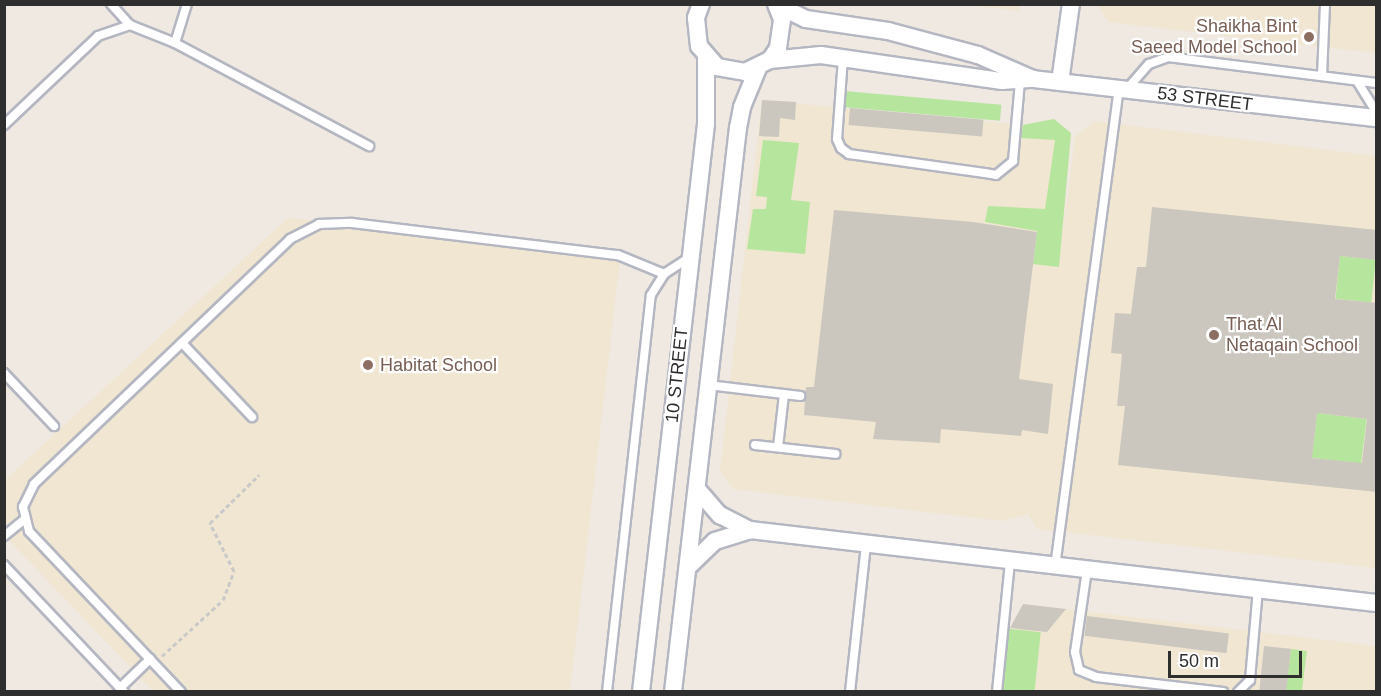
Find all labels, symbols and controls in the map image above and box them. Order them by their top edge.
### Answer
place label: Shaikha Bint Saeed Model School [1131,16,1297,58]
marker: Shaikha Bint Saeed Model School [1302,30,1316,44]
street label: 53 STREET [1156,82,1254,116]
place label: That Al Netaqain School [1226,314,1358,356]
street label: 10 STREET [661,326,693,424]
marker: That Al Netaqain School [1207,328,1221,342]
place label: Habitat School [380,354,497,376]
marker: Habitat School [361,358,375,372]
scale bar [1171,639,1304,677]
text: 50 m [1179,651,1219,671]

